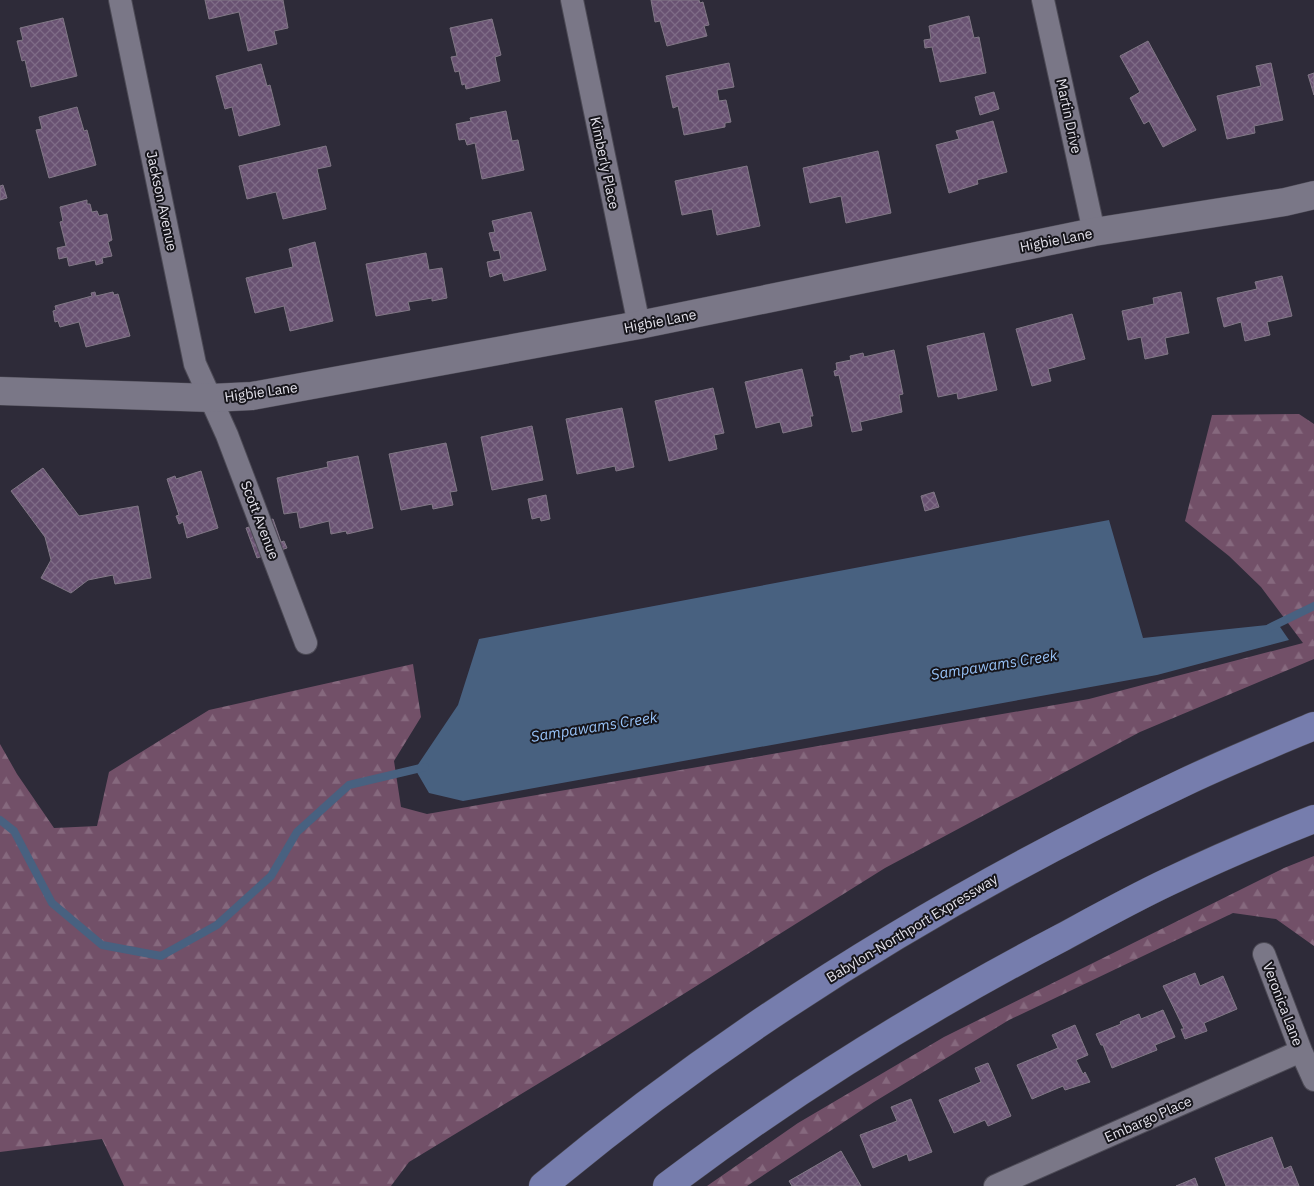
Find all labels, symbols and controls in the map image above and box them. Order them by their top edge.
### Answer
street label: Martin Drive [1052,77,1086,155]
street label: Kimberly Place [586,115,624,211]
street label: Jackson Avenue [143,149,181,253]
street label: Higbie Lane [1018,224,1094,256]
street label: Higbie Lane [622,305,698,337]
street label: Higbie Lane [223,378,299,406]
street label: Scott Avenue [237,478,283,562]
water label: Sampawams Creek [929,645,1059,684]
water label: Sampawams Creek [529,707,659,746]
street label: Babylon-Northport Expressway [823,870,1001,986]
street label: Veronica Lane [1259,960,1307,1049]
street label: Embargo Place [1102,1092,1195,1146]

